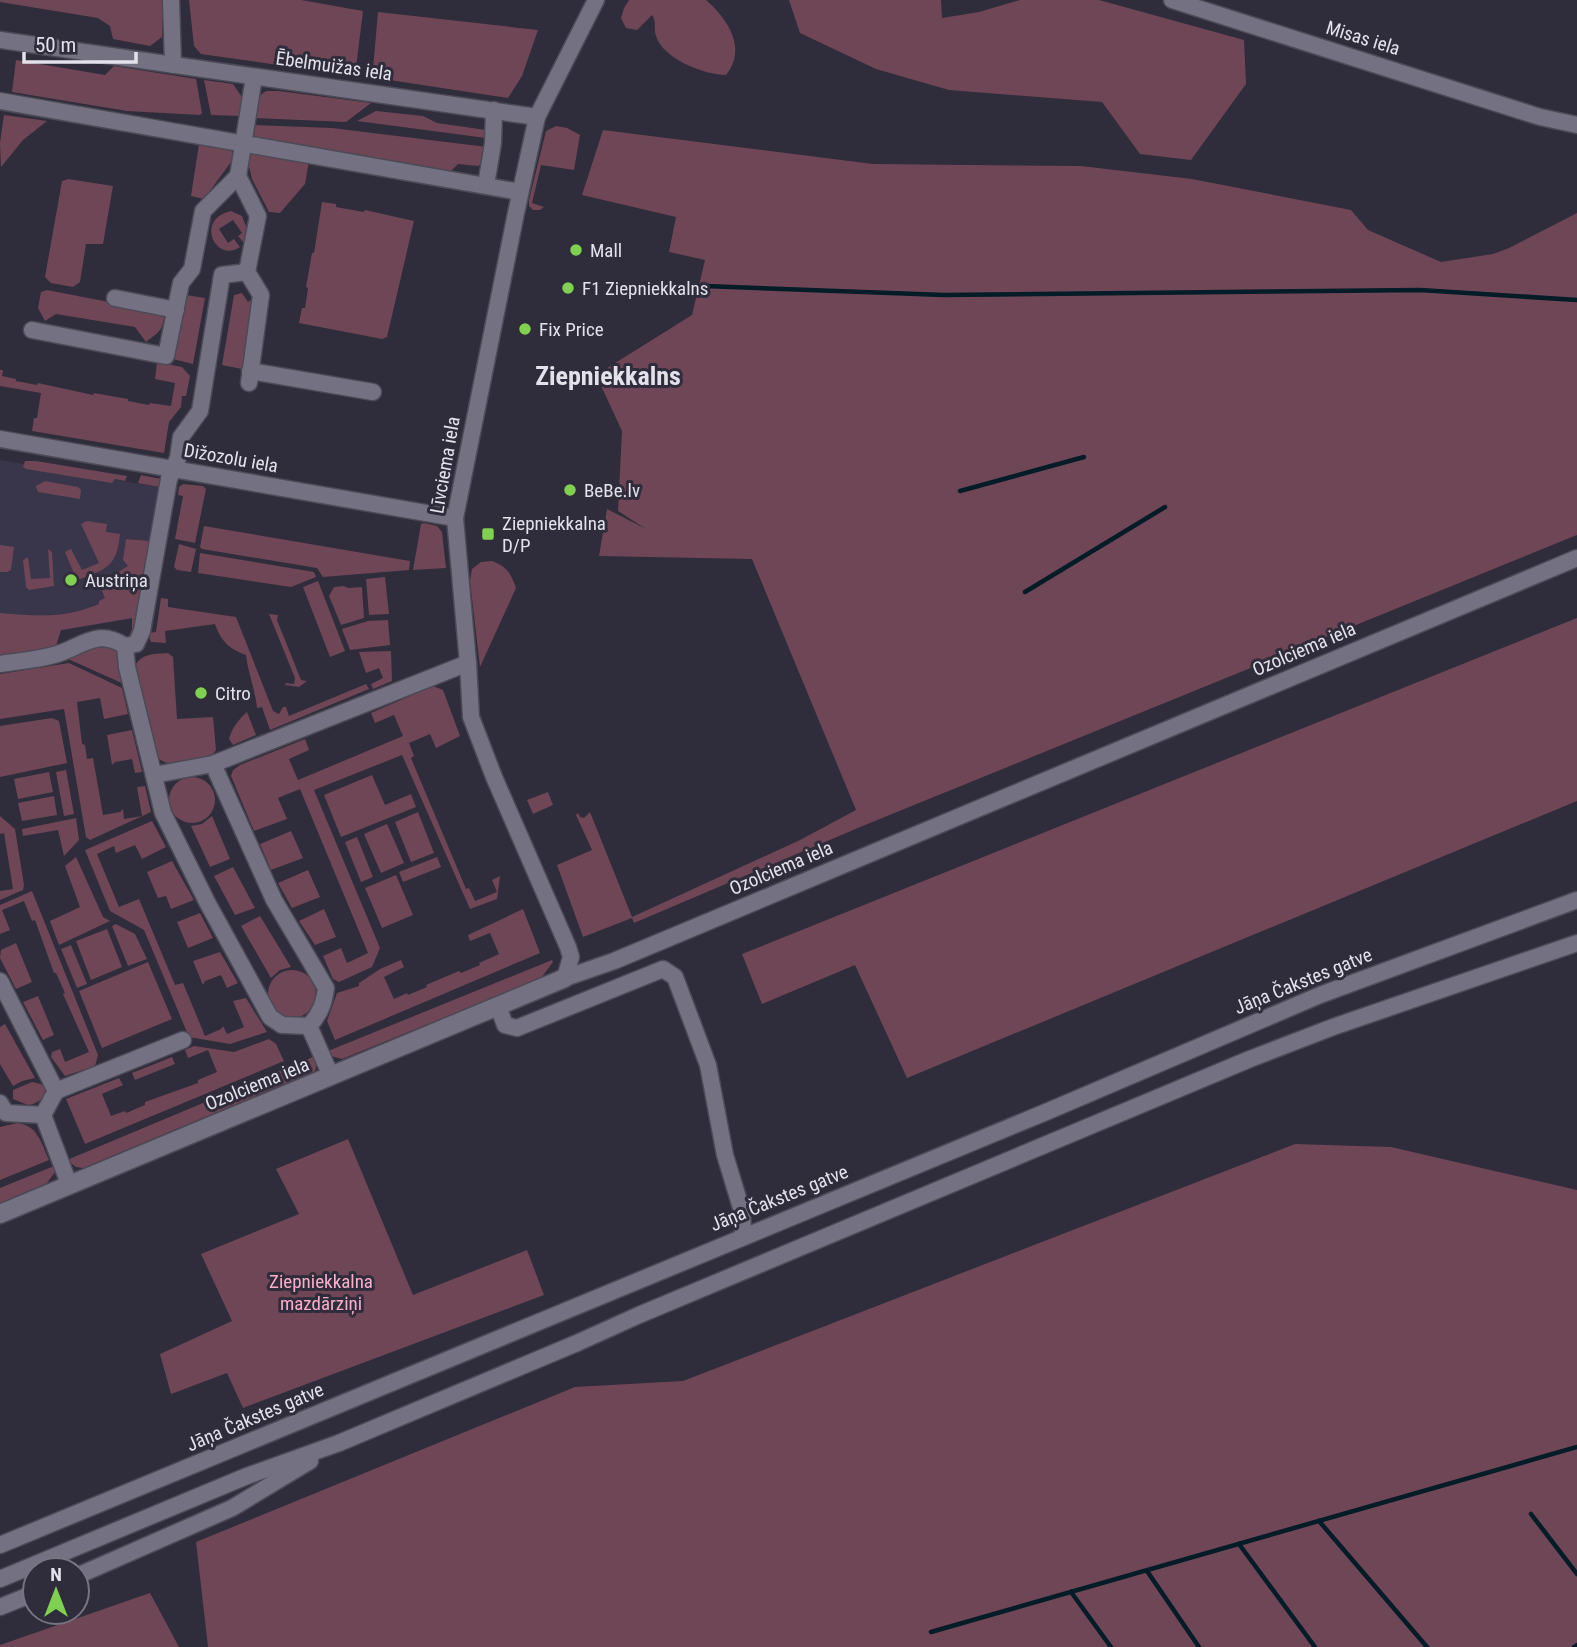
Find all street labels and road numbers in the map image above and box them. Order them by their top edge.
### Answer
street label: Misas iela [1323,16,1403,60]
street label: Ēbelmuižas iela [274,46,394,86]
street label: Līvciema iela [425,415,465,515]
street label: Dižozolu iela [182,438,280,478]
street label: Ozolciema iela [1249,617,1359,681]
street label: Ozolciema iela [726,836,836,900]
street label: Jāņa Čakstes gatve [1231,943,1375,1019]
street label: Ozolciema iela [202,1053,312,1115]
street label: Jāņa Čakstes gatve [707,1160,851,1236]
street label: Jāņa Čakstes gatve [183,1378,327,1456]

